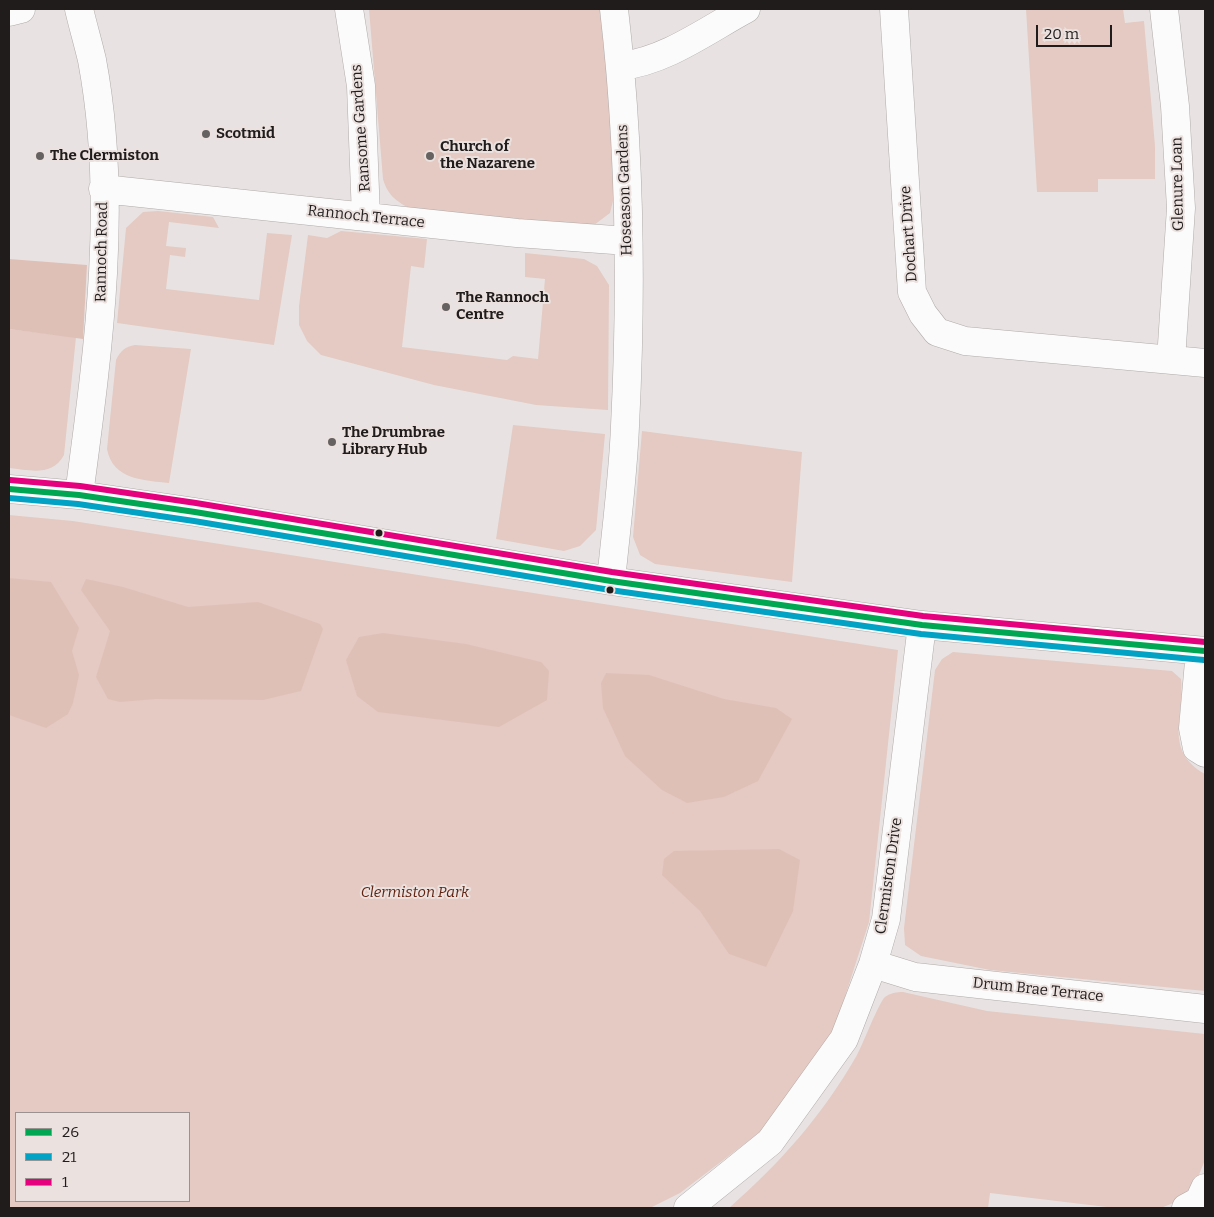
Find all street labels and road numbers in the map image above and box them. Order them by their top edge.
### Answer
street label: Ransome Gardens [348,64,374,192]
street label: Hoseason Gardens [614,124,636,256]
street label: Glenure Loan [1168,137,1188,231]
street label: Dochart Drive [897,185,921,283]
street label: Rannoch Road [92,202,112,302]
street label: Rannoch Terrace [306,202,426,232]
street label: Clermiston Drive [872,817,906,935]
street label: Drum Brae Terrace [972,974,1104,1006]

